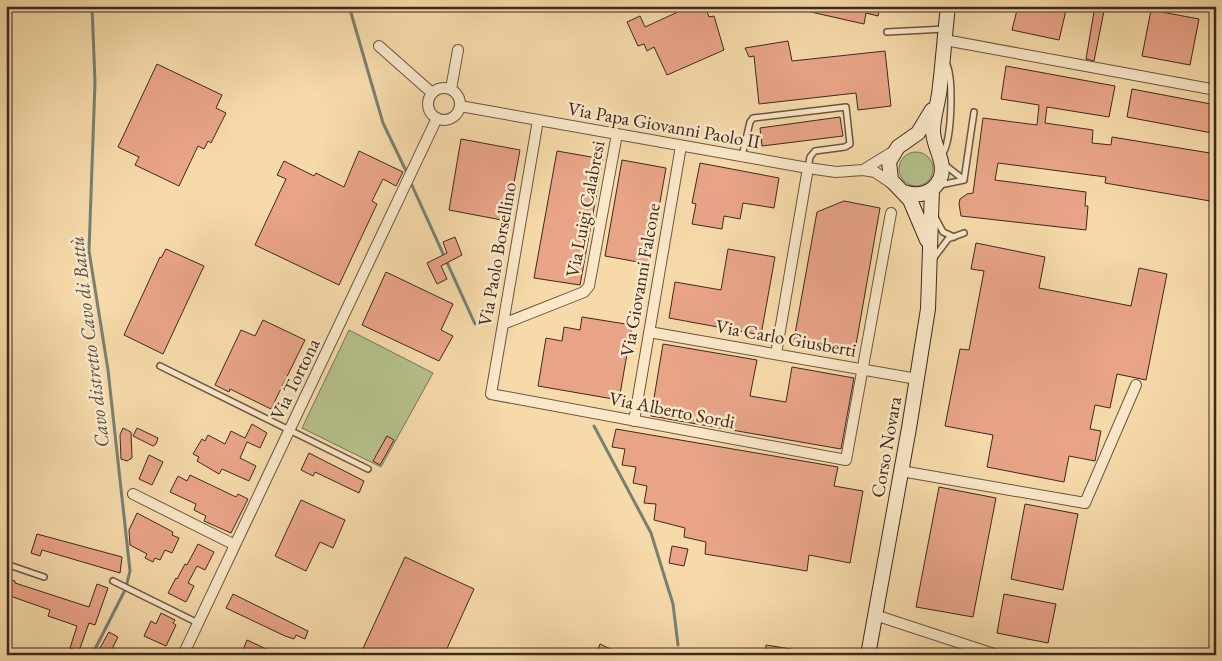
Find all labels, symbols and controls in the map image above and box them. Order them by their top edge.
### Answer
street label: Via Papa Giovanni Paolo II [566,96,763,154]
street label: Via Luigi Calabresi [560,138,611,279]
street label: Via Paolo Borsellino [472,180,522,328]
street label: Via Giovanni Falcone [614,201,666,359]
water label: Cavo distretto Cavo di Battù [63,235,115,449]
street label: Via Carlo Giusberti [714,313,859,363]
street label: Via Tortona [264,334,326,424]
street label: Via Alberto Sordi [607,386,737,435]
street label: Corso Novara [865,394,907,500]

